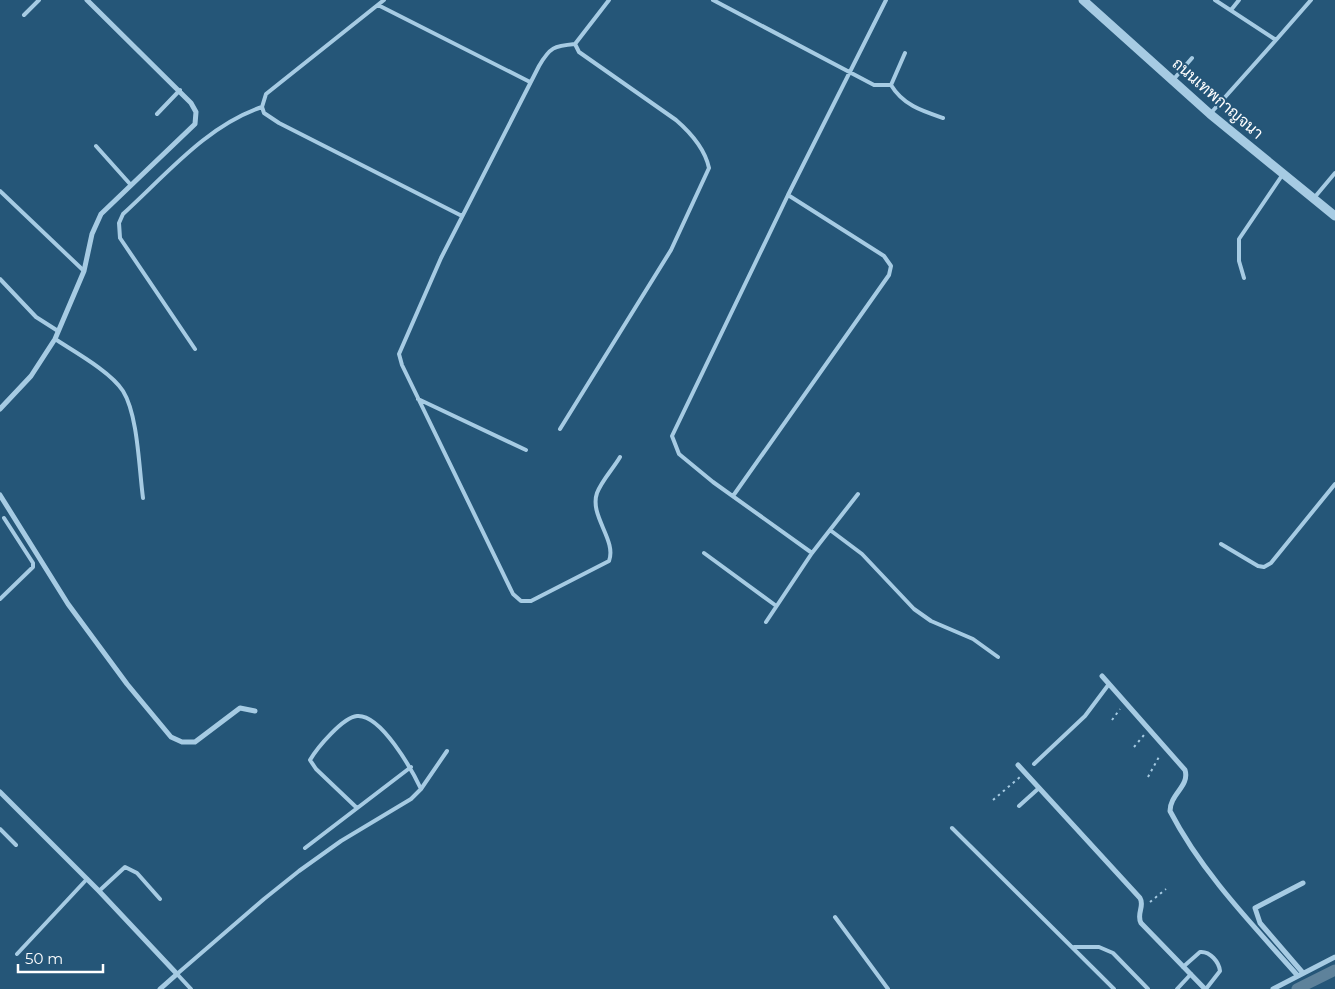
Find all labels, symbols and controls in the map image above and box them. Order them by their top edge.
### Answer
street label: ถนนเทพกาญจนา [1169,54,1267,143]
scale bar [18,942,102,974]
text: 50 m [25,949,63,968]

